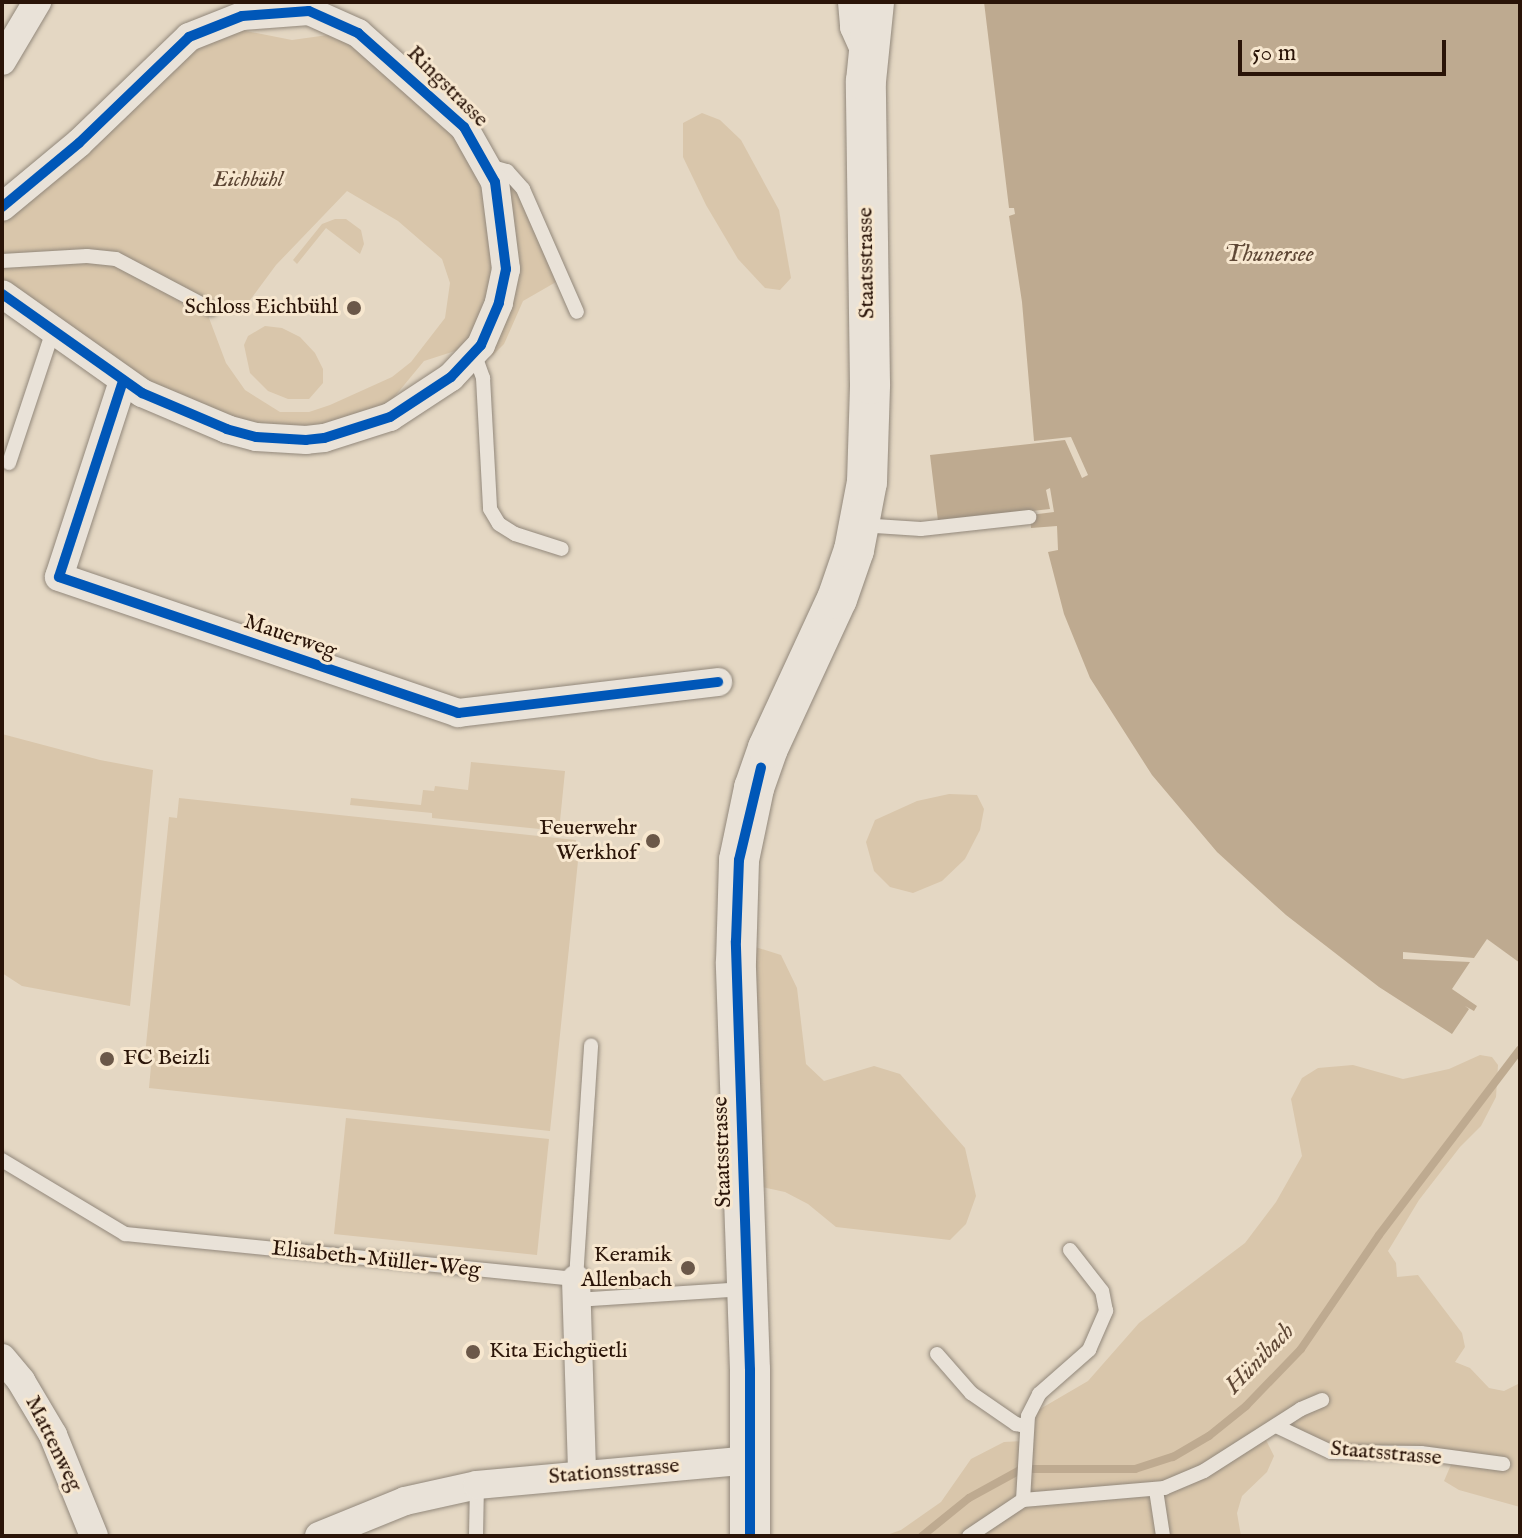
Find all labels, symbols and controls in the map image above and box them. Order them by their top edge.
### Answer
scale bar [1242,24,1450,74]
text: 50 m [1252,38,1296,69]
street label: Ringstrasse [401,41,493,133]
park label: Eichbühl [213,168,283,194]
street label: Staatsstrasse [853,207,881,319]
water label: Thunersee [1224,241,1314,269]
place label: Schloss Eichbühl [185,295,338,321]
marker: Schloss Eichbühl [345,299,363,317]
street label: Mauerweg [240,609,340,665]
place label: Feuerwehr Werkhof [539,815,637,866]
marker: Feuerwehr Werkhof [644,832,662,850]
place label: FC Beizli [123,1046,210,1072]
marker: FC Beizli [98,1050,116,1068]
street label: Staatsstrasse [708,1096,738,1208]
street label: Elisabeth-Müller-Weg [270,1236,482,1284]
place label: Keramik Allenbach [581,1242,672,1294]
marker: Keramik Allenbach [679,1259,697,1277]
water label: Hünibach [1219,1318,1301,1400]
place label: Kita Eichgüetli [489,1339,628,1365]
marker: Kita Eichgüetli [464,1343,482,1361]
street label: Mattenweg [19,1392,87,1496]
street label: Staatsstrasse [1329,1436,1443,1472]
street label: Stationsstrasse [547,1453,681,1491]

